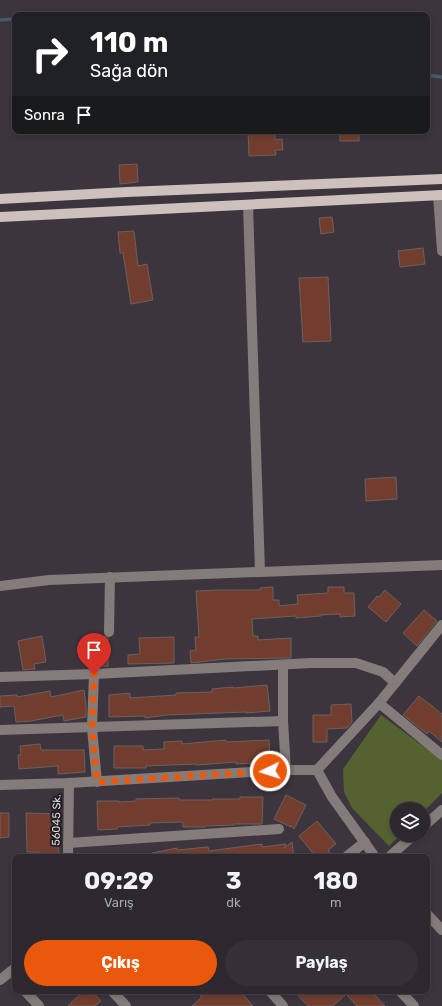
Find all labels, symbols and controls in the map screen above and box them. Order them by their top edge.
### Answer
text: 110 m [90,26,168,59]
icon: right [24,28,76,80]
text: Sağa dön [90,60,168,82]
icon: arrive [73,104,95,126]
text: Sonra [24,106,65,124]
pin [77,633,111,674]
icon: arrive [83,639,105,661]
position arrow [249,750,291,792]
street label: 56045 Sk. [50,794,63,846]
map controls [390,802,430,842]
button: layers [390,802,430,842]
text: 09:29 [84,867,154,895]
text: 3 [226,867,242,895]
text: 180 [313,867,358,895]
text: Varış [104,895,134,910]
text: dk [226,895,241,910]
text: m [330,895,342,910]
button: Çıkış [24,940,217,986]
button: Paylaş [225,940,418,986]

